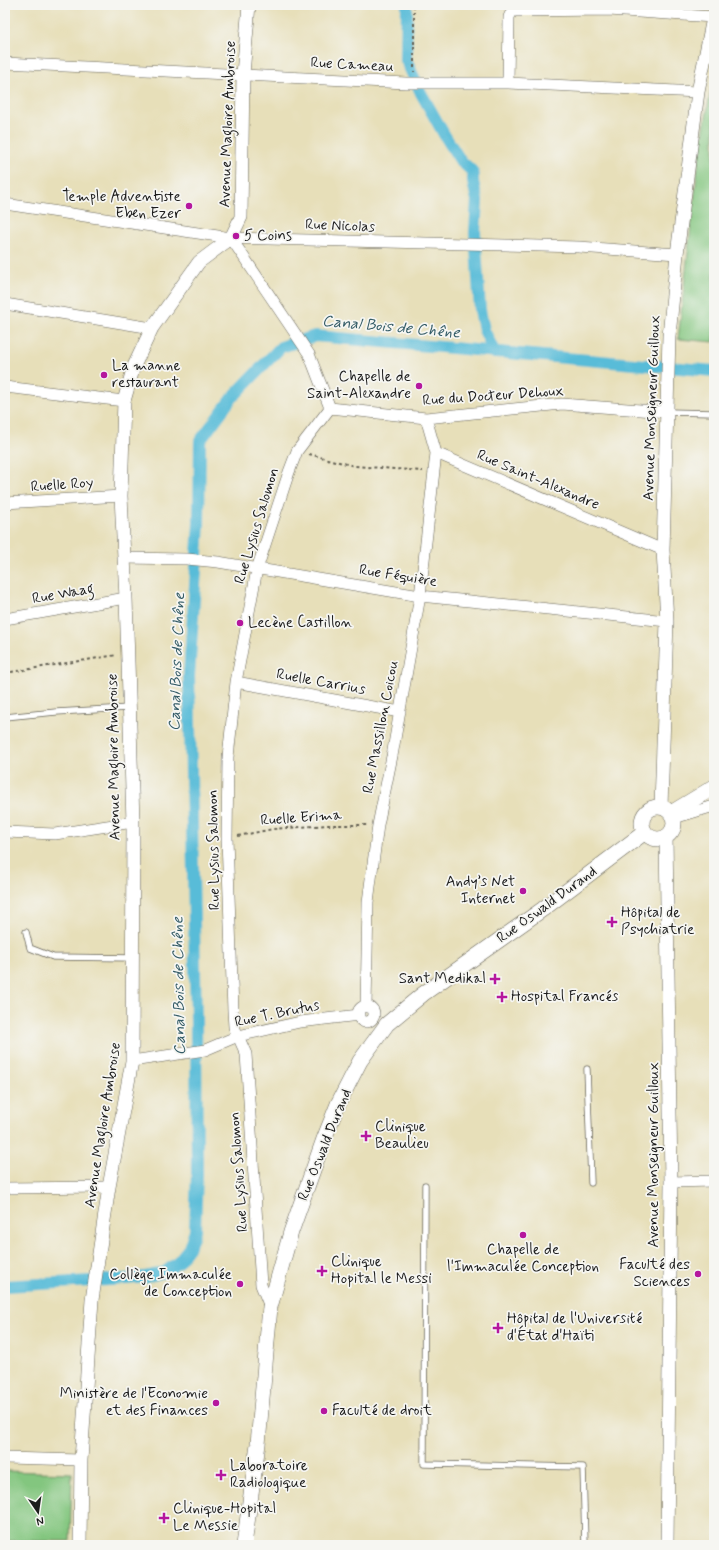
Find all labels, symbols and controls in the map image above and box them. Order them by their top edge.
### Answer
street label: Avenue Magloire Ambroise [215,40,242,208]
street label: Rue Cameau [310,53,394,77]
place label: Temple Adventiste Eben Ezer [62,187,181,224]
marker: Temple Adventiste Eben Ezer [184,201,194,211]
street label: Rue Nicolas [305,215,376,237]
place label: 5 Coins [244,226,292,246]
marker: 5 Coins [231,231,241,241]
water label: Canal Bois de Chêne [321,311,462,344]
street label: Avenue Monseigneur Guilloux [639,314,665,501]
place label: La manne restaurant [112,356,181,393]
place label: Chapelle de Saint-Alexandre [307,367,411,404]
marker: La manne restaurant [99,370,109,380]
marker: Chapelle de Saint-Alexandre [414,381,424,391]
street label: Rue du Docteur Dehoux [422,381,565,411]
street label: Rue Saint-Alexandre [474,445,603,515]
street label: Rue Lysius Salomon [230,465,284,587]
street label: Ruelle Roy [30,473,94,497]
street label: Rue Féquière [357,560,439,592]
street label: Rue Waag [31,579,96,610]
water label: Canal Bois de Chêne [164,591,190,732]
place label: Lecène Castillon [248,613,353,633]
marker: Lecène Castillon [235,618,245,628]
street label: Rue Massillon Coicou [358,659,404,795]
street label: Ruelle Carrius [275,664,368,700]
street label: Avenue Magloire Ambroise [103,673,126,841]
street label: Rue Lysius Salomon [203,790,225,910]
street label: Ruelle Erima [260,805,343,831]
street label: Rue Oswald Durand [493,862,601,948]
place label: Andy’s Net Internet [446,872,515,909]
marker: Andy’s Net Internet [518,886,528,896]
place label: Hôpital de Psychiatrie [621,903,694,940]
water label: Canal Bois de Chêne [167,915,191,1055]
marker: Hôpital de Psychiatrie [606,916,618,928]
place label: Sant Medikal [399,969,486,989]
marker: Sant Medikal [489,973,501,985]
place label: Hospital Francés [511,987,619,1007]
marker: Hospital Francés [496,991,508,1003]
street label: Rue T. Brutus [233,995,321,1033]
street label: Avenue Magloire Ambroise [80,1041,127,1209]
street label: Avenue Monseigneur Guilloux [644,1062,664,1248]
street label: Rue Oswald Durand [293,1086,357,1204]
street label: Rue Lysius Salomon [225,1111,253,1233]
place label: Clinique Beaulieu [375,1117,429,1154]
marker: Clinique Beaulieu [360,1130,372,1142]
marker: Chapelle de l'Immaculée Conception [518,1230,528,1240]
place label: Chapelle de l'Immaculée Conception [447,1240,599,1277]
place label: Clinique Hopital le Messi [331,1252,432,1289]
place label: Faculté des Sciences [619,1255,690,1292]
place label: Collège Immaculée de Conception [109,1265,232,1302]
marker: Clinique Hopital le Messi [316,1265,328,1277]
marker: Faculté des Sciences [693,1269,703,1279]
marker: Collège Immaculée de Conception [235,1279,245,1289]
place label: Hôpital de l'Université d'État d'Haïti [507,1309,642,1346]
marker: Hôpital de l'Université d'État d'Haïti [492,1322,504,1334]
place label: Ministère de l'Economie et des Finances [60,1384,208,1421]
marker: Ministère de l'Economie et des Finances [211,1398,221,1408]
place label: Faculté de droit [332,1401,432,1421]
marker: Faculté de droit [319,1406,329,1416]
place label: Laboratoire Radiologique [230,1456,308,1493]
marker: Laboratoire Radiologique [215,1469,227,1481]
north arrow [18,1492,58,1532]
place label: Clinique-Hopital Le Messie [173,1499,276,1536]
marker: Clinique-Hopital Le Messie [158,1512,170,1524]
text: N [35,1513,45,1528]

